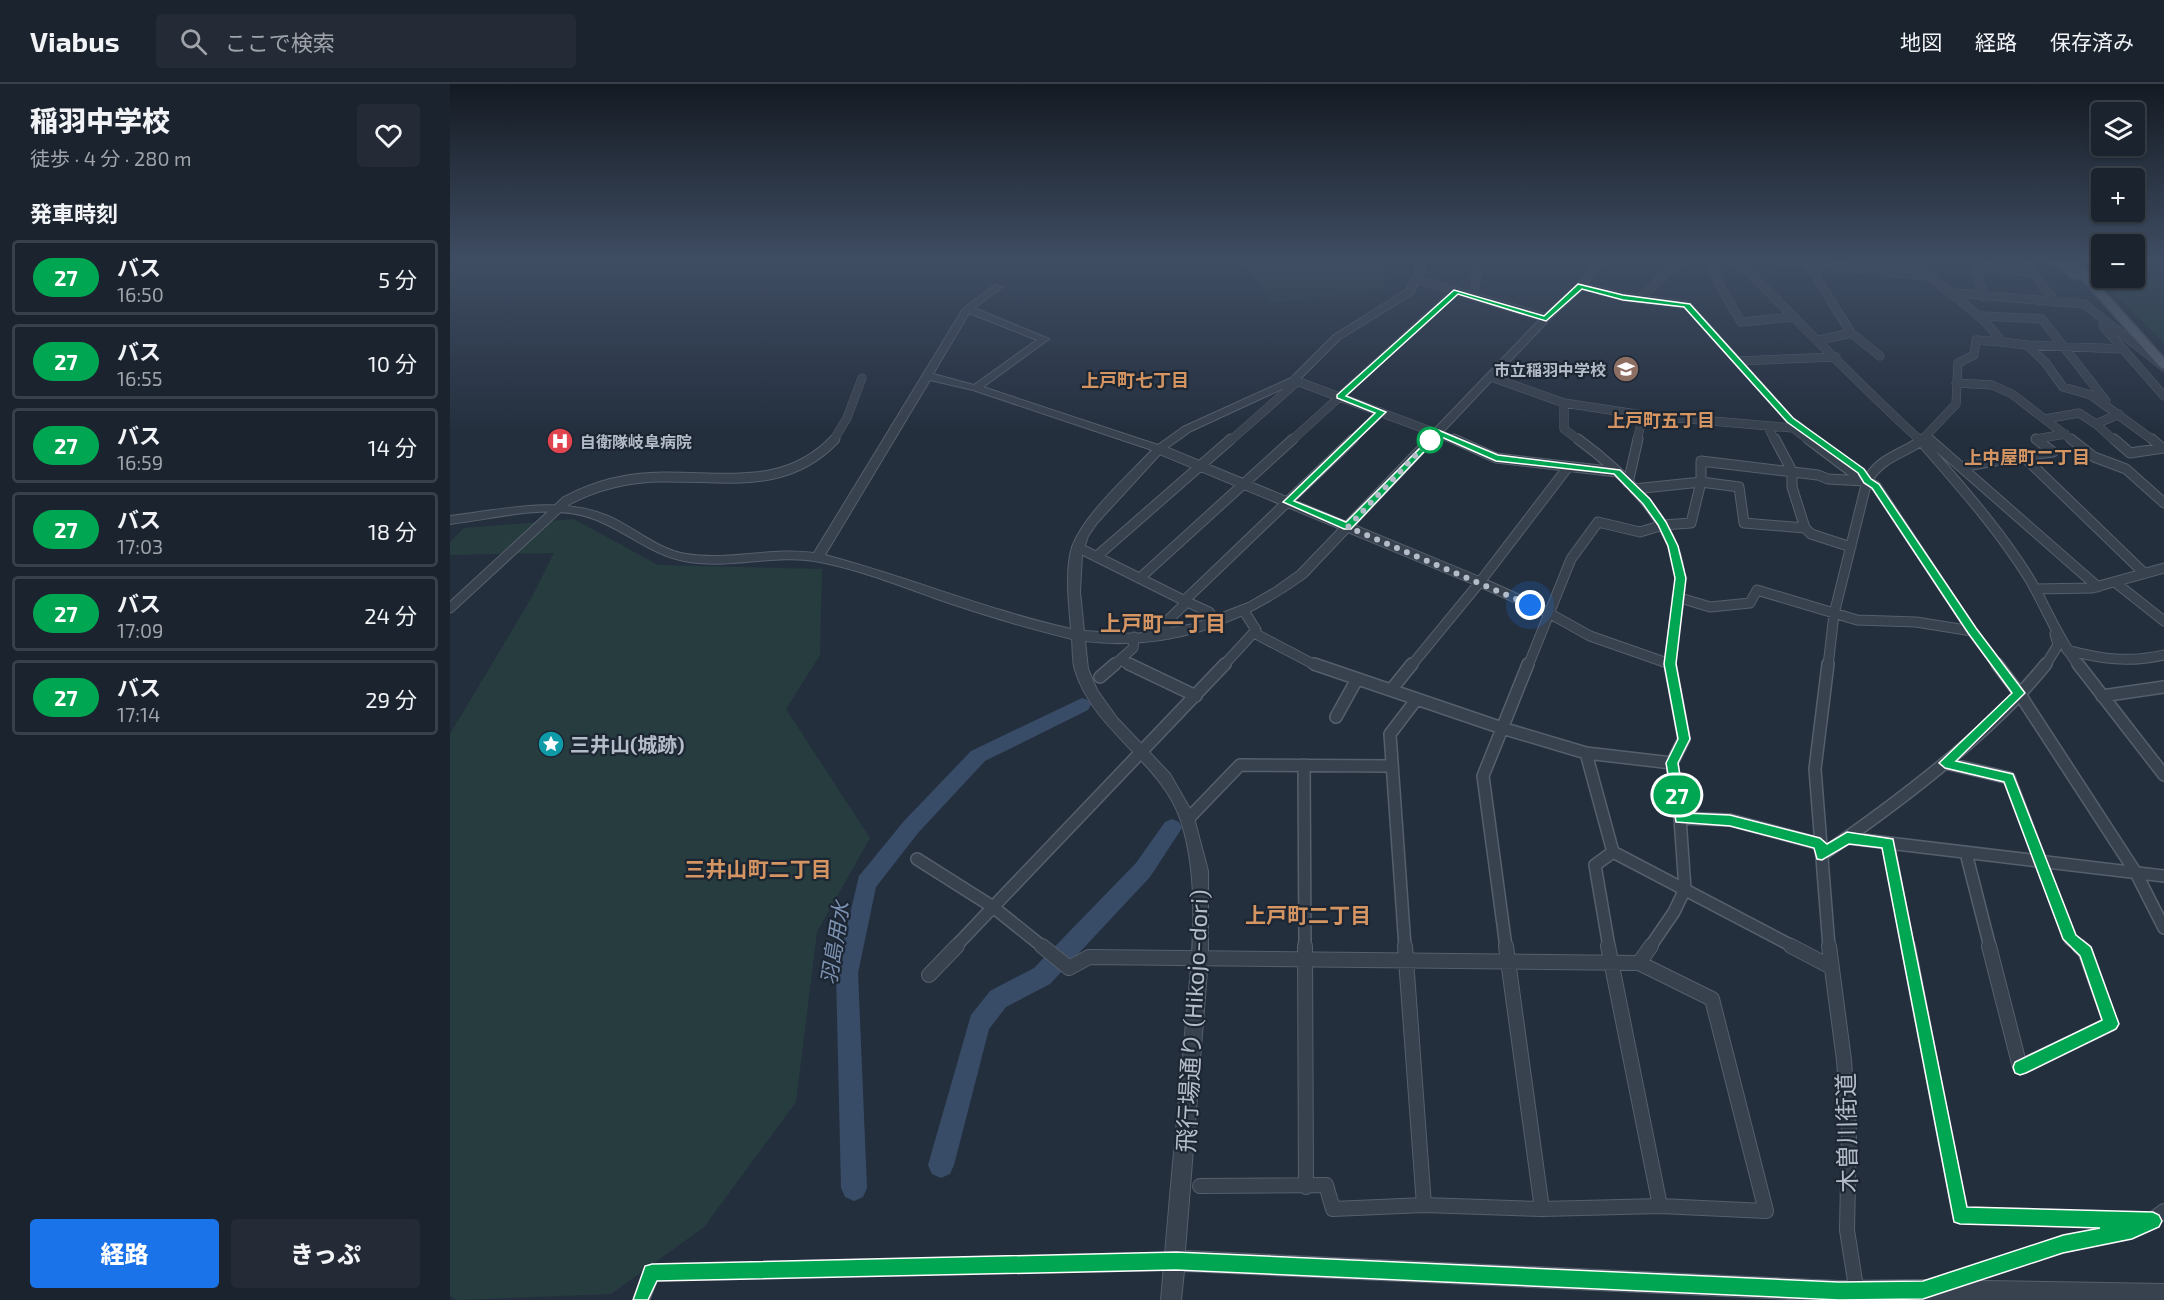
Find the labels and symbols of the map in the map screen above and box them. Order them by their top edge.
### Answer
school or university icon: 市立稲羽中学校 [1611,354,1641,384]
place label: 市立稲羽中学校 [1494,360,1606,379]
district label: 上戸町七丁目 [1081,369,1189,391]
district label: 上戸町五丁目 [1607,409,1715,431]
hospital icon: 自衛隊岐阜病院 [545,426,575,456]
unlabelled marker [1417,427,1443,453]
place label: 自衛隊岐阜病院 [580,432,692,451]
district label: 上中屋町二丁目 [1964,446,2090,468]
your location [1515,590,1545,620]
district label: 上戸町一丁目 [1100,610,1226,635]
place icon: 三井山(城跡) [536,729,566,759]
place label: 三井山(城跡) [570,732,685,756]
line badge: 27 [1650,776,1704,814]
district label: 三井山町二丁目 [685,856,832,881]
street label: 飛行場通り (Hikojo-dori) [1171,889,1213,1153]
water label: 羽島用水 [815,898,853,986]
district label: 上戸町二丁目 [1245,902,1371,927]
street label: 木曽川街道 [1830,1073,1862,1193]

